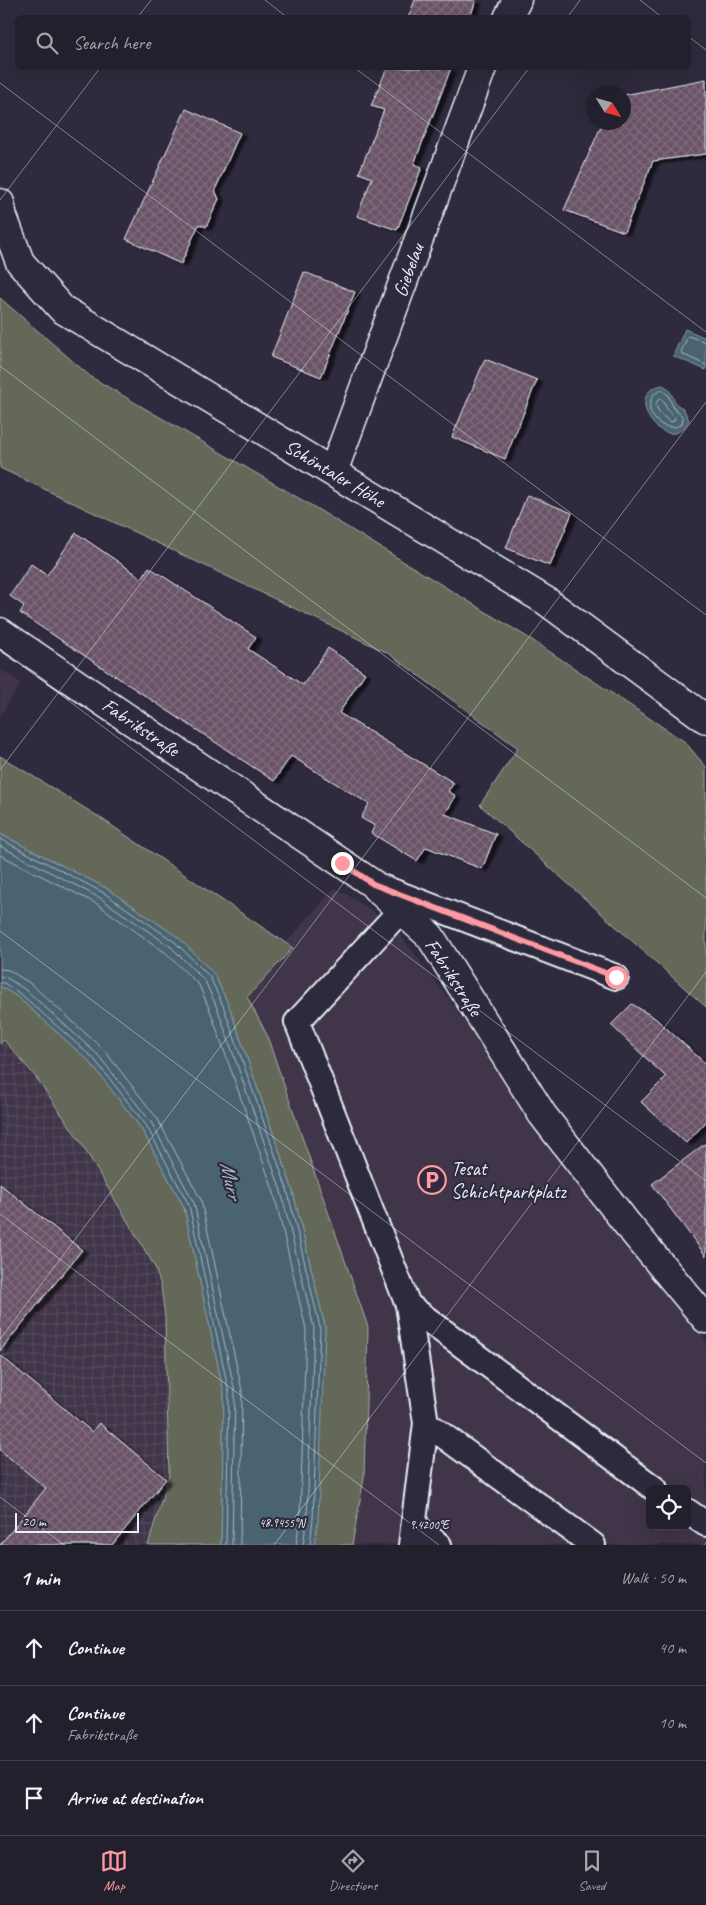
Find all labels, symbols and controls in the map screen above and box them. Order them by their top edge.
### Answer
search box [15,15,691,70]
icon: search [33,29,61,57]
text: Search here [73,31,150,55]
north arrow [586,85,631,130]
street label: Giebelau [387,239,430,300]
street label: Schöntaler Höhe [280,434,391,514]
street label: Fabrikstraße [97,693,185,763]
route end [331,852,354,875]
street label: Fabrikstraße [419,934,489,1022]
route start [605,966,628,989]
place label: Tesat Schichtparkplatz [451,1156,567,1204]
water label: Murr [214,1159,249,1205]
parking icon: Tesat Schichtparkplatz [417,1165,447,1195]
map controls [646,1485,691,1530]
button: locate [646,1485,691,1530]
scale bar [15,1510,139,1533]
text: 20 m [22,1513,46,1530]
text: 48.9455°N [259,1515,306,1531]
text: 9.4200°E [409,1517,450,1533]
text: 1 min [20,1565,60,1591]
text: Walk · 50 m [621,1568,686,1588]
icon: ahead [20,1634,48,1662]
text: Continue [67,1636,124,1660]
text: 40 m [659,1638,686,1658]
text: Continue [67,1701,124,1725]
icon: ahead [20,1709,48,1737]
text: 10 m [659,1713,686,1733]
text: Fabrikstraße [67,1725,137,1745]
icon: arrive [20,1784,48,1812]
text: Arrive at destination [67,1786,203,1810]
tab: Map [100,1847,128,1894]
tab: Directions [329,1847,377,1894]
tab: Saved [578,1847,606,1894]

